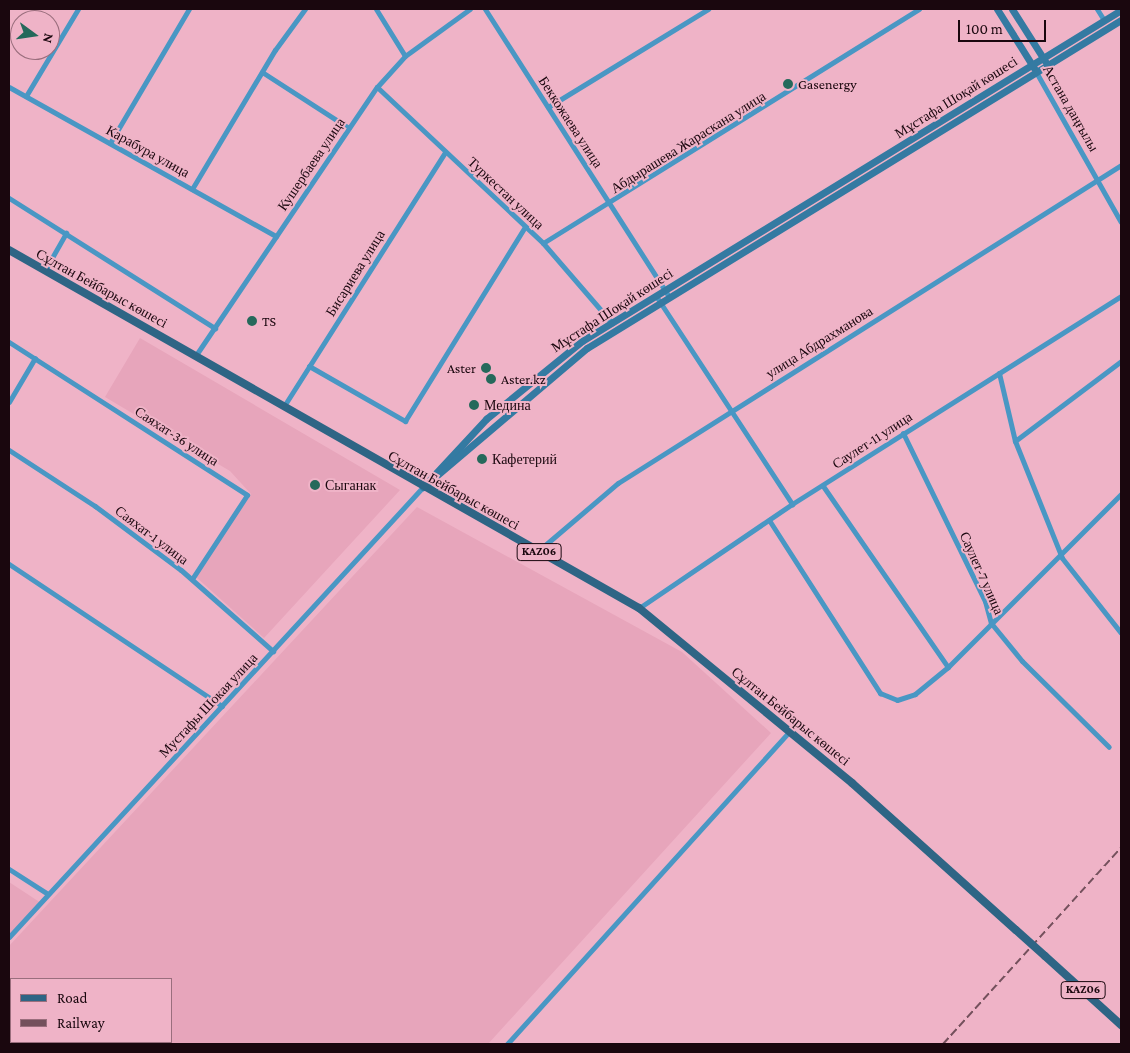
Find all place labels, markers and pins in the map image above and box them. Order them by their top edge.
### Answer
place label: Gasenergy [798,76,857,92]
marker: Gasenergy [782,78,794,90]
place label: TS [262,313,276,329]
marker: TS [246,315,258,327]
place label: Aster [447,360,476,376]
marker: Aster [480,362,492,374]
place label: Aster.kz [501,371,546,387]
marker: Aster.kz [485,373,497,385]
place label: Медина [484,397,531,413]
marker: Медина [468,399,480,411]
place label: Кафетерий [492,451,557,467]
marker: Кафетерий [476,453,488,465]
place label: Сыганак [325,477,376,493]
marker: Сыганак [309,479,321,491]

